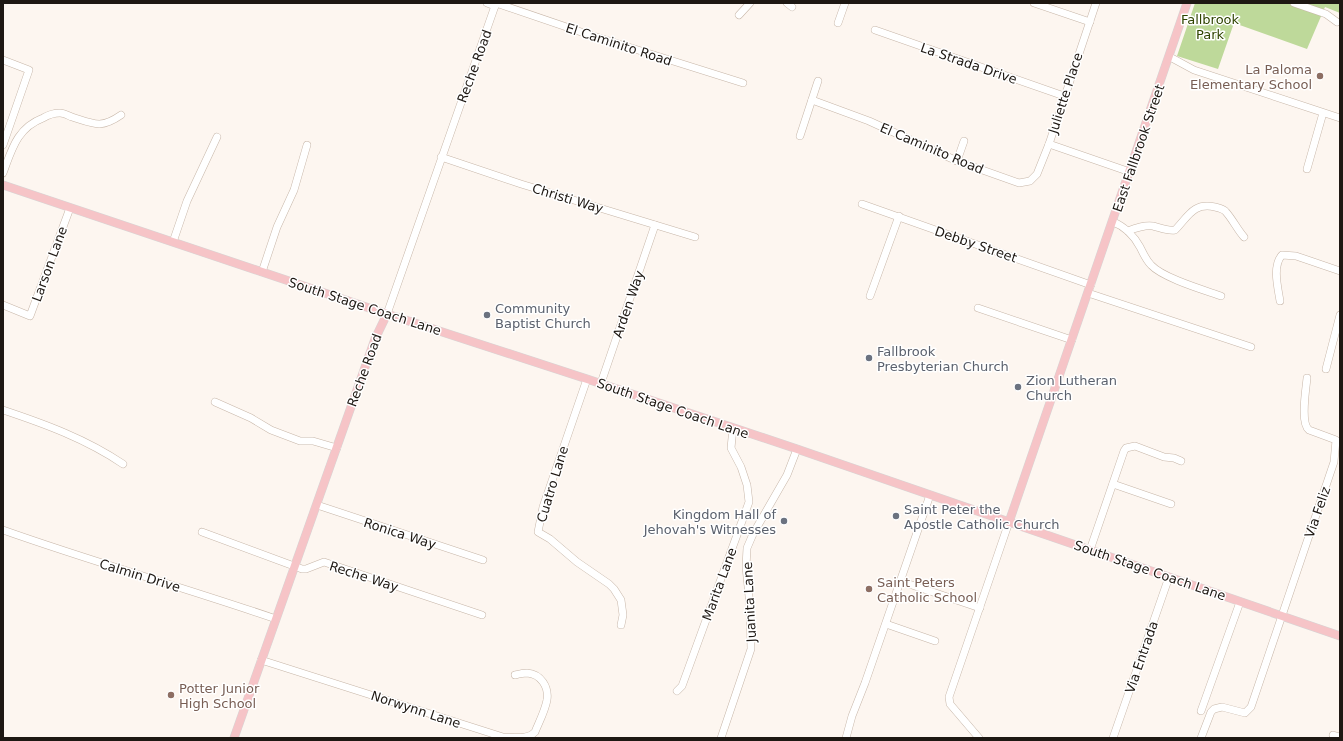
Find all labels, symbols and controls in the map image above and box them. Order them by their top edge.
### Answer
park label: Fallbrook Park [1181,12,1240,42]
street label: El Caminito Road [564,20,674,69]
street label: Reche Road [454,28,495,105]
street label: La Strada Drive [919,40,1019,87]
street label: Juliette Place [1045,51,1086,136]
place label: La Paloma Elementary School [1190,62,1312,92]
marker: La Paloma Elementary School [1315,71,1325,81]
street label: East Fallbrook Street [1110,82,1167,214]
street label: El Caminito Road [878,120,986,177]
street label: Christi Way [530,181,606,216]
street label: Debby Street [933,223,1019,266]
street label: Larson Lane [29,224,70,304]
street label: Arden Way [610,268,647,340]
street label: South Stage Coach Lane [287,275,443,338]
place label: Community Baptist Church [495,301,591,331]
marker: Community Baptist Church [482,310,492,320]
street label: Reche Road [344,332,385,409]
place label: Fallbrook Presbyterian Church [877,344,1009,374]
marker: Fallbrook Presbyterian Church [864,353,874,363]
place label: Zion Lutheran Church [1026,373,1117,403]
street label: South Stage Coach Lane [595,375,751,442]
marker: Zion Lutheran Church [1013,382,1023,392]
street label: Cuatro Lane [534,444,571,524]
street label: Via Feliz [1302,484,1333,540]
place label: Saint Peter the Apostle Catholic Church [904,502,1060,532]
place label: Kingdom Hall of Jehovah's Witnesses [643,507,776,537]
marker: Saint Peter the Apostle Catholic Church [891,511,901,521]
street label: Ronica Way [362,515,438,552]
marker: Kingdom Hall of Jehovah's Witnesses [779,516,789,526]
street label: South Stage Coach Lane [1072,537,1228,604]
street label: Marita Lane [699,546,740,623]
street label: Calmin Drive [98,556,182,595]
street label: Reche Way [327,558,401,595]
street label: Juanita Lane [740,561,759,644]
place label: Saint Peters Catholic School [877,575,977,605]
marker: Saint Peters Catholic School [864,584,874,594]
street label: Via Entrada [1122,619,1161,695]
place label: Potter Junior High School [179,681,260,711]
street label: Norwynn Lane [369,688,463,731]
marker: Potter Junior High School [166,690,176,700]

